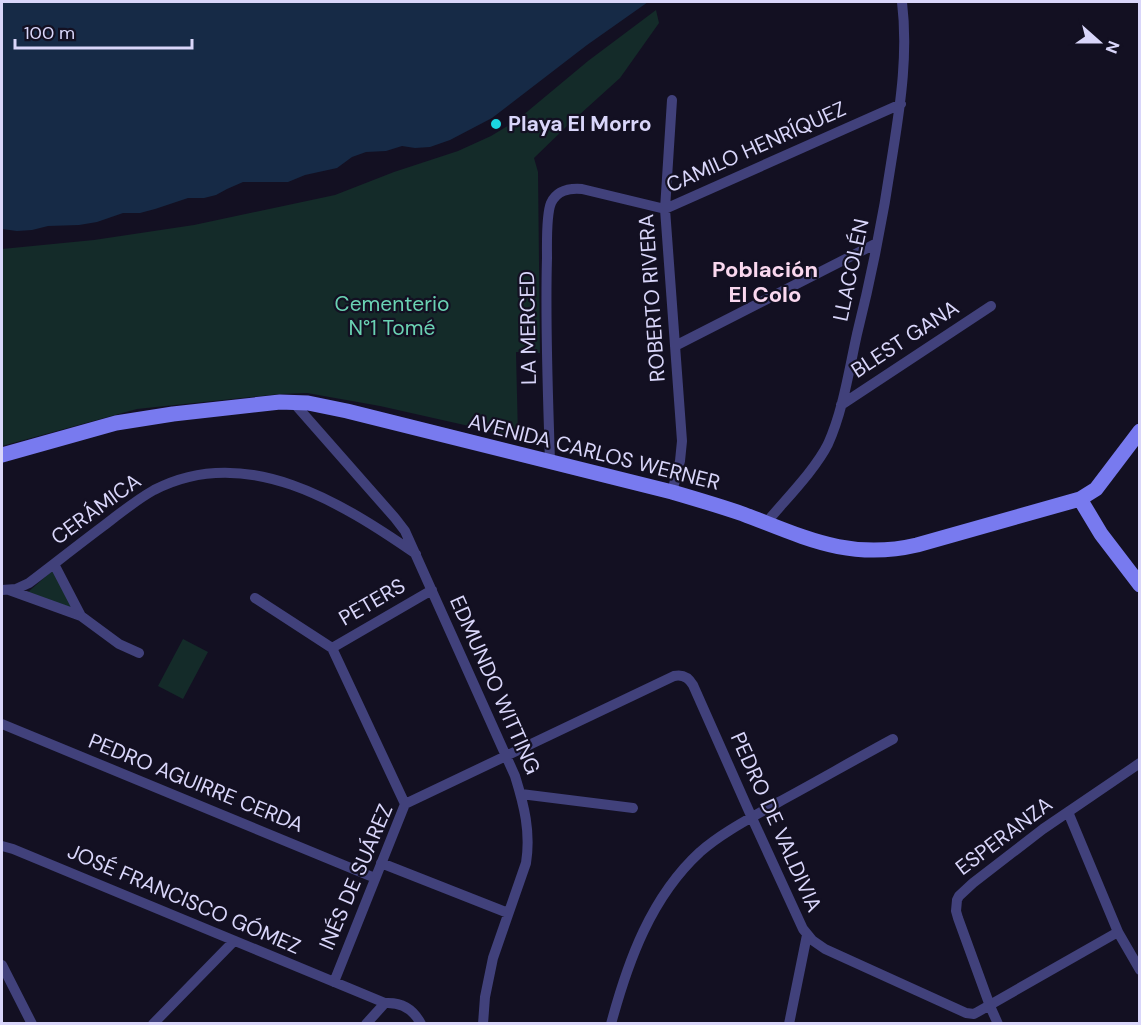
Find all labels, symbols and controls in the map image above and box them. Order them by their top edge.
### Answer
scale bar [15,12,192,50]
north arrow [1069,12,1129,72]
text: 100 m [24,21,75,45]
text: N [1101,38,1124,56]
street label: CAMILO HENRÍQUEZ [662,95,850,199]
place label: Playa El Morro [508,110,652,138]
marker: Playa El Morro [489,117,503,131]
street label: ROBERTO RIVERA [632,213,672,383]
street label: LLACOLÉN [826,216,876,324]
district label: Población El Colo [712,255,818,309]
street label: LA MERCED [513,271,543,385]
park label: Cementerio N°1 Tomé [335,290,449,342]
street label: BLEST GANA [846,294,964,384]
street label: AVENIDA CARLOS WERNER [465,407,723,497]
street label: CERÁMICA [45,467,147,551]
street label: PETERS [334,572,410,632]
street label: EDMUNDO WITTING [443,591,547,779]
street label: PEDRO AGUIRRE CERDA [84,727,308,839]
street label: PEDRO DE VALDIVIA [724,728,828,916]
street label: ESPERANZA [950,790,1058,882]
street label: INÉS DE SUÁREZ [313,800,399,954]
street label: JOSÉ FRANCISCO GÓMEZ [63,837,305,961]

